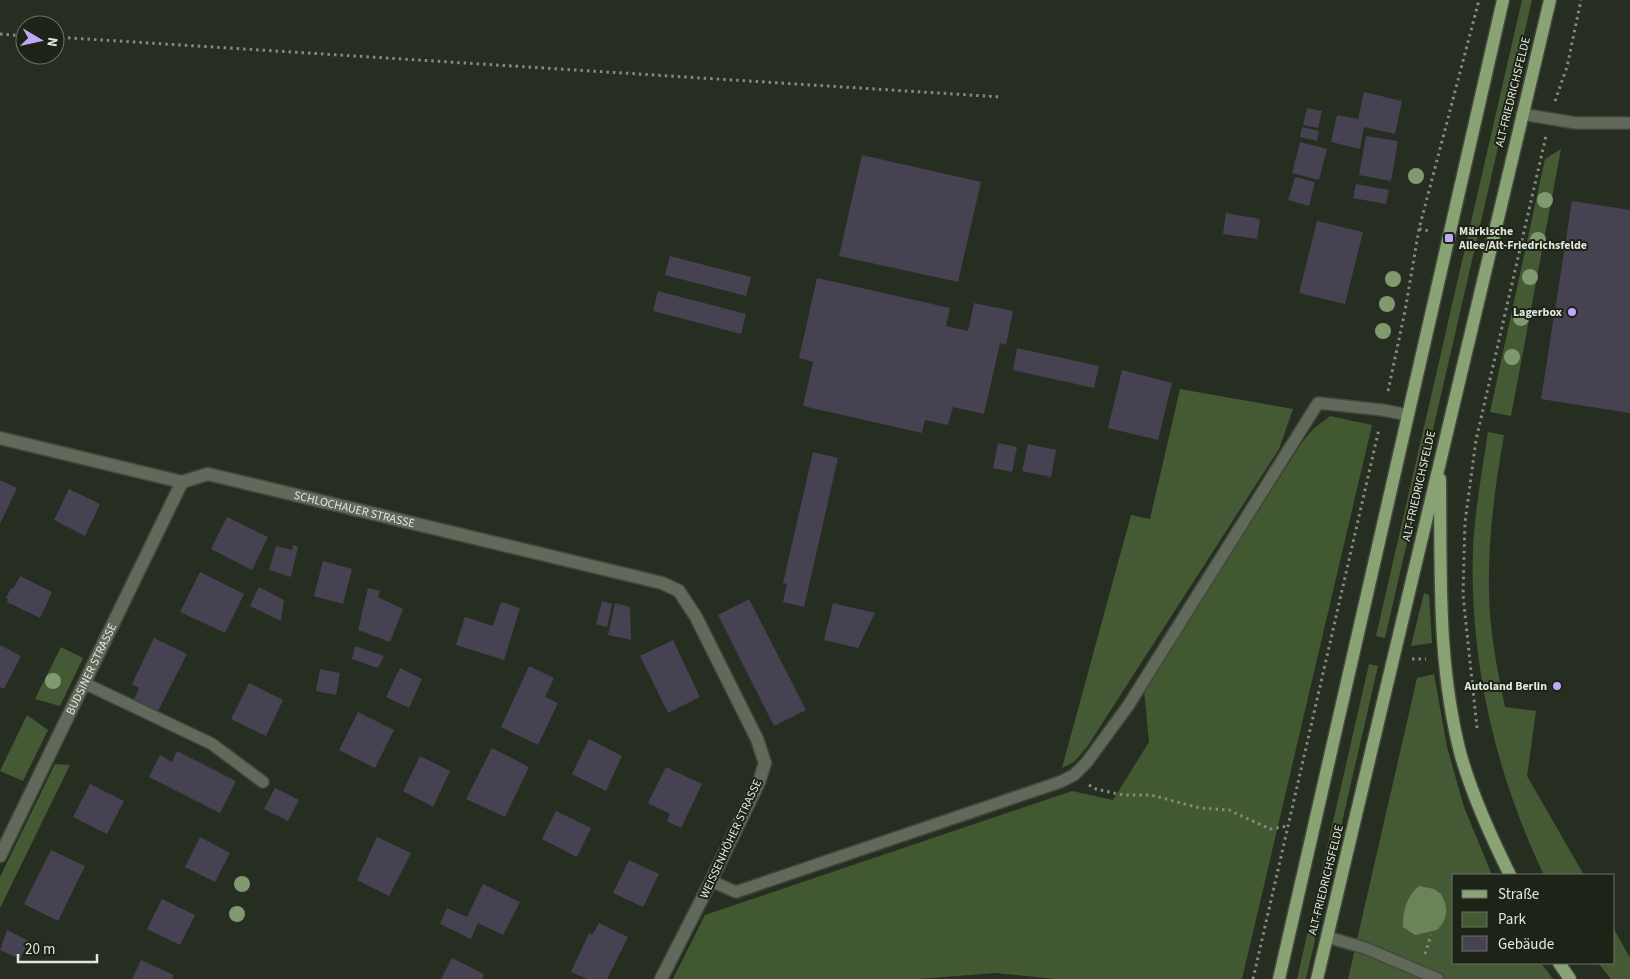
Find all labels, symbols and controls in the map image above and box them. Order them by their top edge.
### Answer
north arrow [15,15,65,65]
street label: ALT-FRIEDRICHSFELDE [1491,35,1535,149]
text: N [41,36,62,48]
place label: Märkische Allee/Alt-Friedrichsfelde [1458,223,1587,254]
marker: Märkische Allee/Alt-Friedrichsfelde [1443,232,1455,244]
place label: Lagerbox [1513,304,1562,321]
marker: Lagerbox [1566,306,1578,318]
street label: ALT-FRIEDRICHSFELDE [1398,429,1440,543]
street label: SCHLOCHAUER STRASSE [292,486,417,532]
street label: BUDSINER STRASSE [61,620,121,718]
place label: Autoland Berlin [1464,678,1547,695]
marker: Autoland Berlin [1551,680,1563,692]
street label: WEISSENHÖHER STRASSE [696,777,766,901]
street label: ALT-FRIEDRICHSFELDE [1304,823,1348,937]
legend [1452,874,1615,964]
text: Straße [1498,884,1539,905]
text: Park [1498,909,1527,930]
scale bar [18,932,96,964]
text: Gebäude [1498,934,1554,955]
text: 20 m [25,939,55,960]

